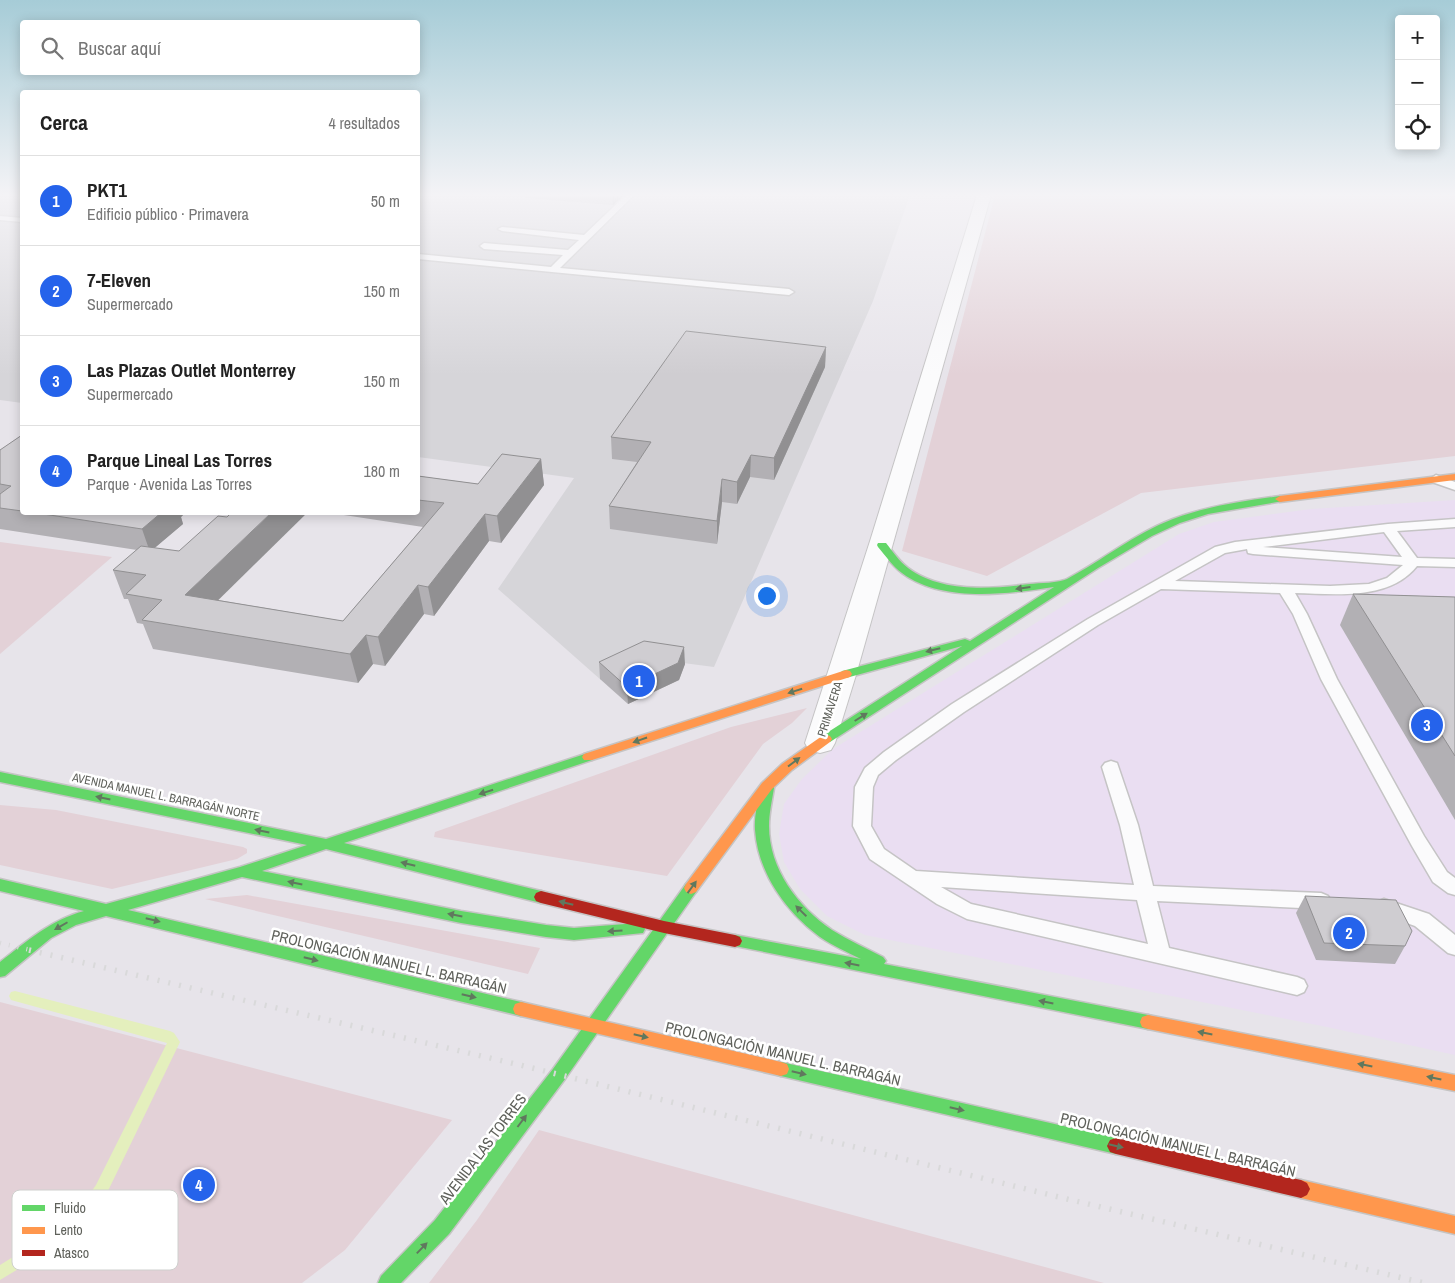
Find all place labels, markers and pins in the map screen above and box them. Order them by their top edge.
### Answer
pin: 1 [623,662,655,700]
pin: 3 [1411,706,1443,744]
pin: 2 [1333,914,1365,952]
pin: 4 [183,1166,215,1204]

